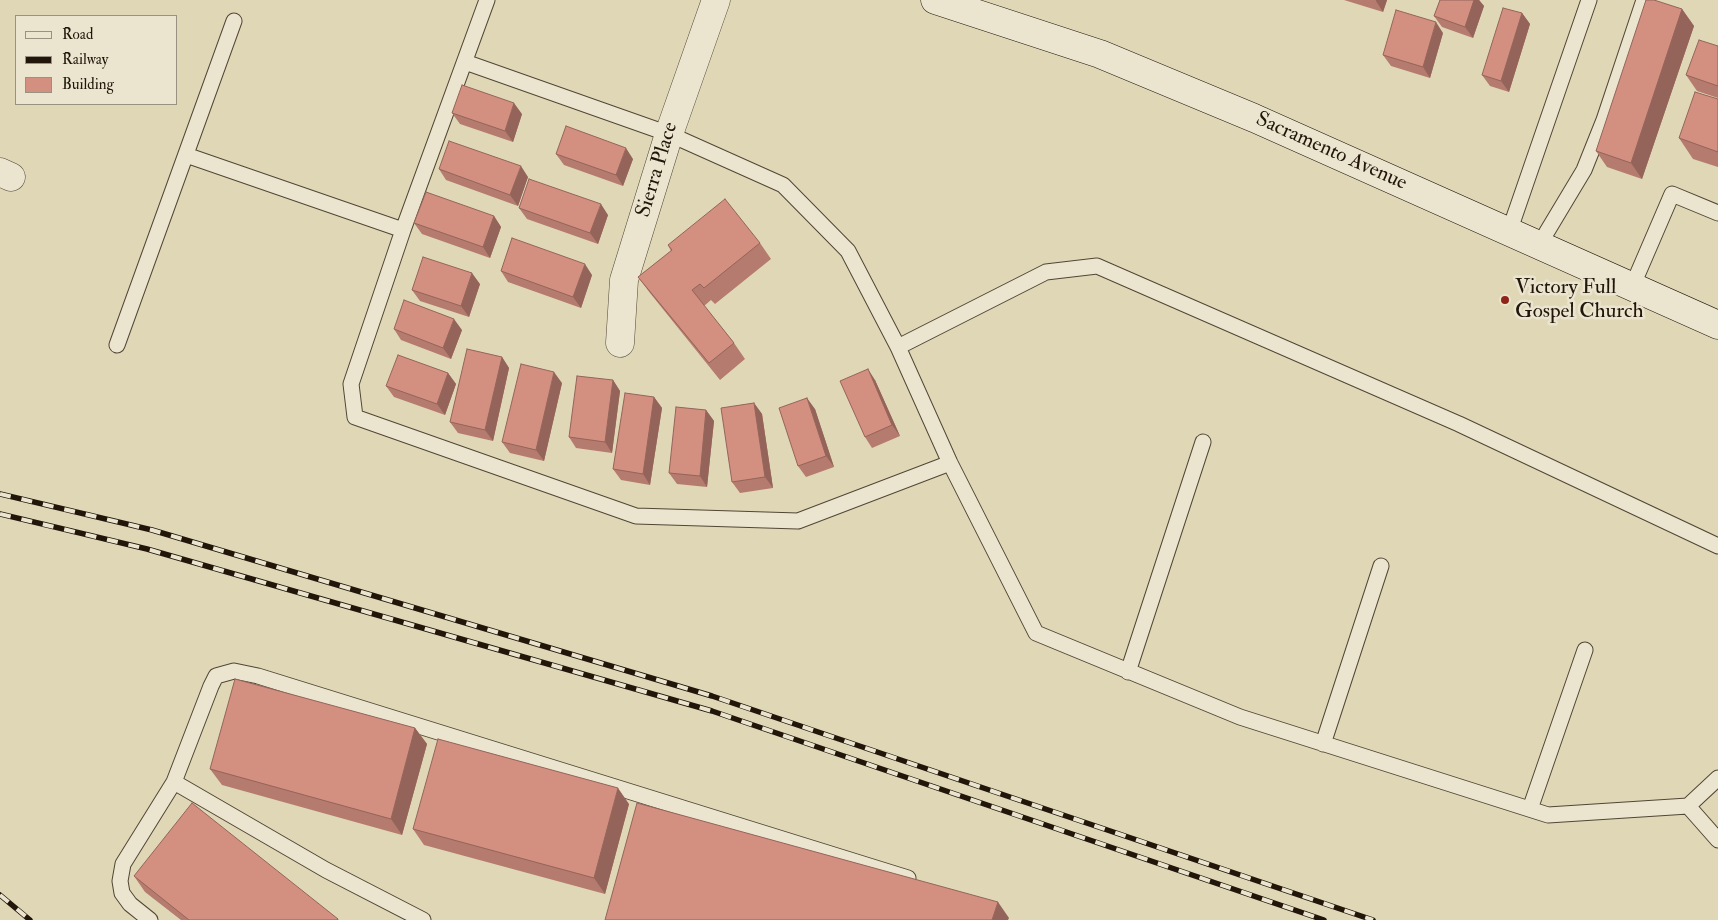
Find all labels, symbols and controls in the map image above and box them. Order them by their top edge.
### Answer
legend [15,15,178,105]
text: Road [62,25,93,44]
text: Railway [62,50,108,69]
text: Building [62,75,114,94]
street label: Sacramento Avenue [1251,107,1411,197]
street label: Sierra Place [632,119,684,221]
place label: Victory Full Gospel Church [1515,275,1643,325]
marker: Victory Full Gospel Church [1499,294,1511,306]

